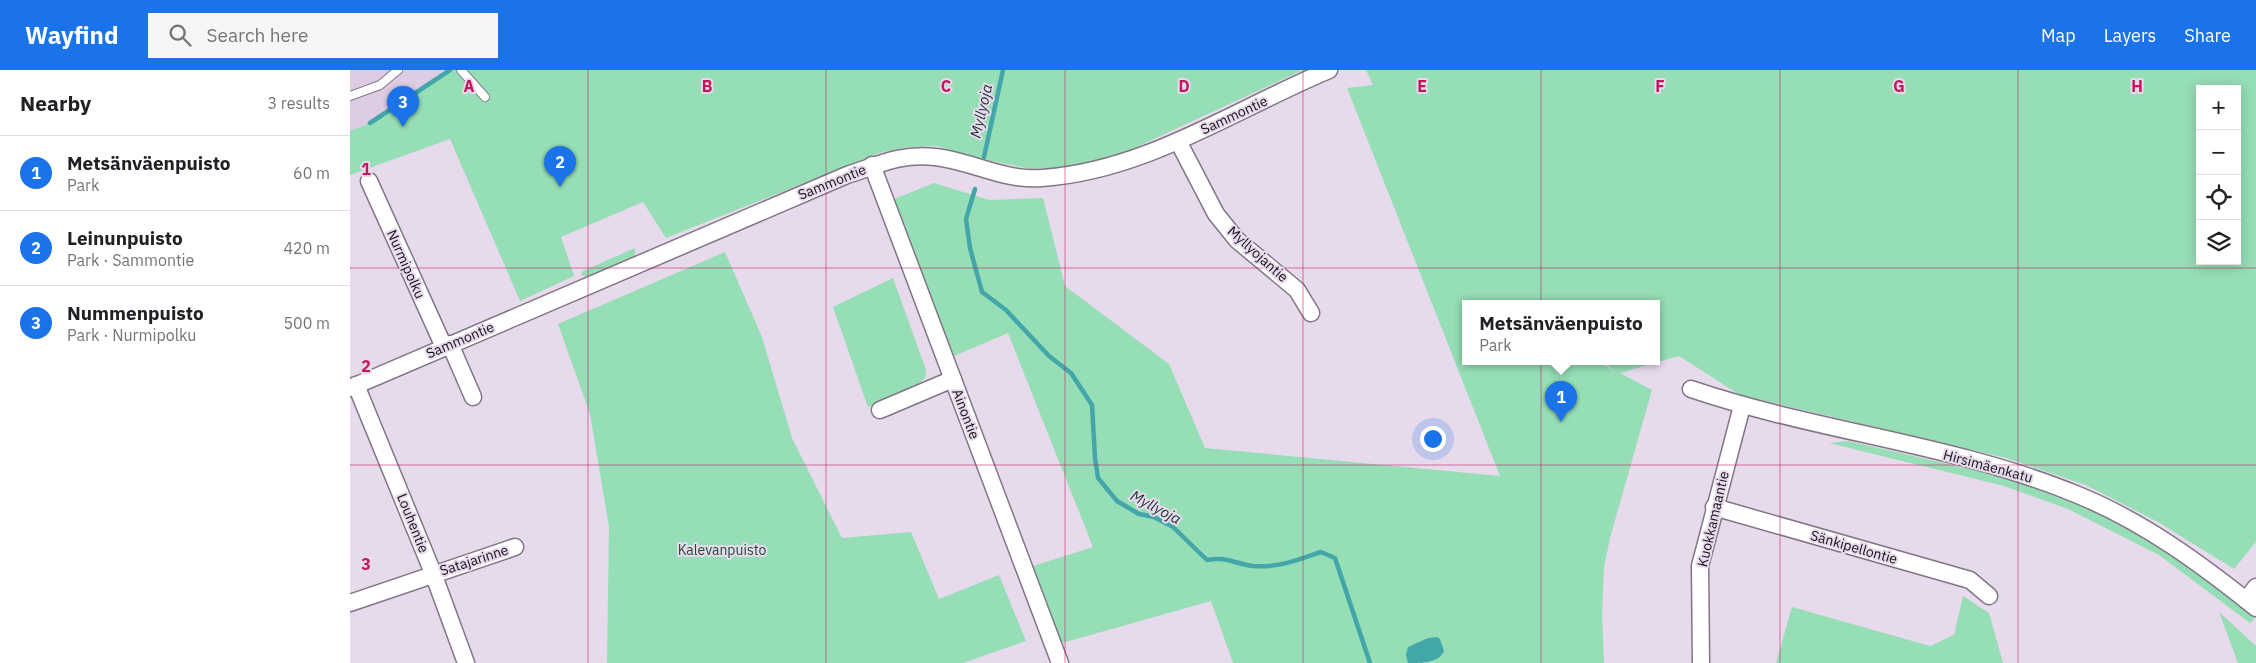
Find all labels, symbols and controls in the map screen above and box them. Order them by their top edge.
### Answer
search box [148,13,498,58]
text: Wayfind [25,19,118,51]
icon: search [166,21,194,49]
text: Search here [206,23,308,47]
text: Map [2041,24,2076,47]
text: Layers [2104,24,2156,47]
text: Share [2184,24,2231,47]
text: A [464,76,475,96]
text: B [702,76,713,96]
text: C [941,76,951,96]
text: D [1178,76,1190,96]
text: E [1417,76,1427,96]
text: F [1655,76,1665,96]
text: G [1893,76,1905,96]
text: H [2131,76,2143,96]
water label: Myllyoja [966,82,996,140]
map controls [2196,85,2241,265]
button: + [2196,85,2241,130]
pin: 3 [387,86,419,127]
text: Nearby [20,89,91,117]
street label: Sammontie [1198,92,1271,138]
text: 3 results [267,93,330,113]
button: − [2196,130,2241,175]
pin: 2 [544,146,576,187]
text: Metsänväenpuisto [67,151,231,175]
text: 1 [361,159,371,179]
street label: Sammontie [795,160,869,204]
text: 1 [31,163,41,183]
text: 60 m [293,163,330,183]
text: Park [67,175,99,195]
button: locate [2196,175,2241,220]
button: layers [2196,220,2241,265]
street label: Myllyojantie [1224,222,1292,286]
text: Leinunpuisto [67,226,183,250]
street label: Nurmipolku [383,227,429,301]
text: 2 [31,238,41,258]
text: 420 m [283,238,330,258]
text: Park · Sammontie [67,250,194,270]
popup [1462,300,1660,365]
text: Nummenpuisto [67,301,204,325]
text: Metsänväenpuisto [1479,311,1643,335]
text: 3 [31,313,41,333]
text: 500 m [283,313,330,333]
street label: Sammontie [423,318,497,362]
text: Park · Nurmipolku [67,325,196,345]
text: Park [1479,335,1512,355]
text: 2 [361,356,371,376]
pin: 1 [1545,381,1577,422]
street label: Ainontie [948,386,984,442]
your location [1420,426,1446,452]
street label: Hirsimäenkatu [1941,445,2035,487]
street label: Kuokkamaantie [1693,469,1733,569]
water label: Myllyoja [1127,486,1185,528]
street label: Louhentie [393,491,433,556]
street label: Sänkipellontie [1808,526,1900,568]
street label: Satajarinne [437,540,511,580]
park label: Kalevanpuisto [678,541,767,559]
text: 3 [361,554,371,574]

